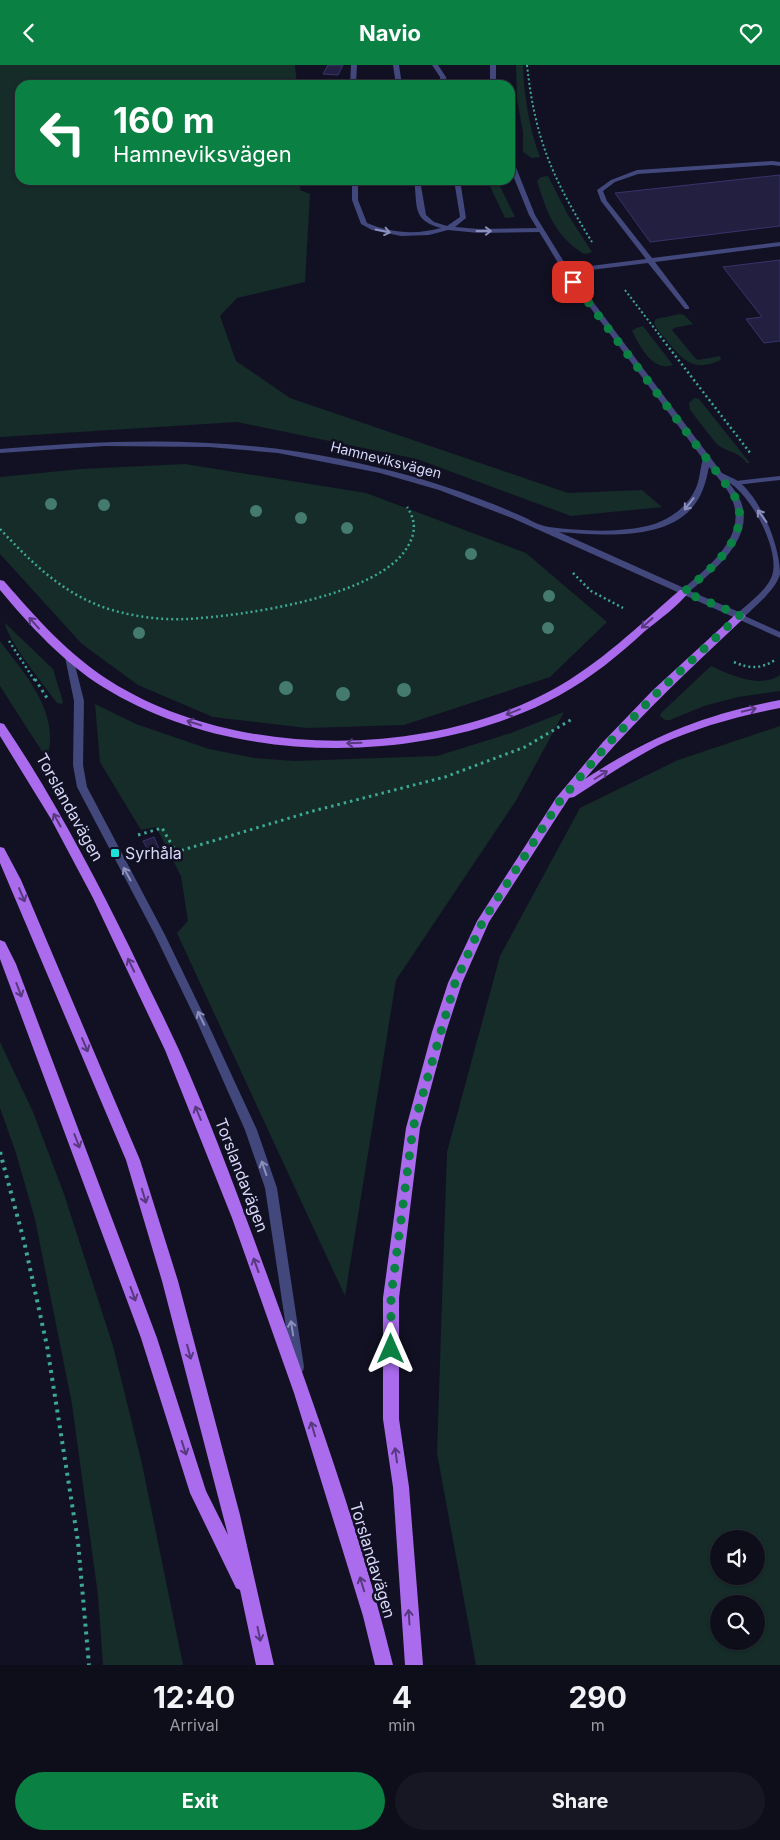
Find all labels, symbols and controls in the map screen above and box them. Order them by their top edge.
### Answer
icon: back [15,19,43,47]
icon: heart [737,19,765,47]
text: Navio [359,20,421,46]
text: 160 m [113,99,215,141]
icon: left [30,100,95,165]
text: Hamneviksvägen [113,141,292,167]
one-way arrow [475,226,491,236]
one-way arrow [375,227,391,236]
pin [552,261,594,303]
icon: arrive [559,268,587,296]
street label: Hamneviksvägen [329,438,443,482]
one-way arrow [684,497,694,511]
one-way arrow [757,510,768,523]
one-way arrow [28,617,40,630]
one-way arrow [640,617,653,629]
one-way arrow [741,705,757,714]
one-way arrow [506,708,521,718]
one-way arrow [186,717,202,727]
one-way arrow [346,738,362,748]
street label: Torslandavägen [32,749,108,865]
one-way arrow [594,769,608,779]
one-way arrow [52,813,62,828]
place label: Syrhåla [125,843,182,863]
marker: Syrhåla [109,847,121,859]
one-way arrow [122,866,132,881]
one-way arrow [17,887,27,902]
one-way arrow [126,958,136,973]
one-way arrow [15,981,24,997]
one-way arrow [195,1011,205,1026]
one-way arrow [80,1037,90,1052]
one-way arrow [192,1106,202,1121]
street label: Torslandavägen [211,1115,273,1235]
one-way arrow [73,1133,82,1149]
one-way arrow [259,1161,268,1176]
one-way arrow [139,1188,149,1204]
one-way arrow [251,1257,260,1273]
one-way arrow [129,1286,138,1301]
one-way arrow [287,1320,297,1336]
position arrow [364,1322,416,1374]
one-way arrow [185,1344,194,1360]
one-way arrow [308,1421,318,1437]
one-way arrow [180,1440,189,1455]
one-way arrow [391,1447,401,1463]
street label: Torslandavägen [346,1499,400,1621]
map controls [710,1530,765,1650]
button: sound [710,1530,765,1585]
one-way arrow [357,1577,366,1593]
button: search [710,1595,765,1650]
one-way arrow [405,1609,414,1625]
one-way arrow [255,1625,264,1641]
text: 12:40 [153,1679,235,1715]
text: 4 [392,1679,412,1715]
text: 290 [568,1679,627,1715]
text: Arrival [169,1715,219,1735]
text: min [388,1715,416,1735]
text: m [591,1715,605,1735]
button: Exit [15,1772,385,1830]
button: Share [395,1772,765,1830]

